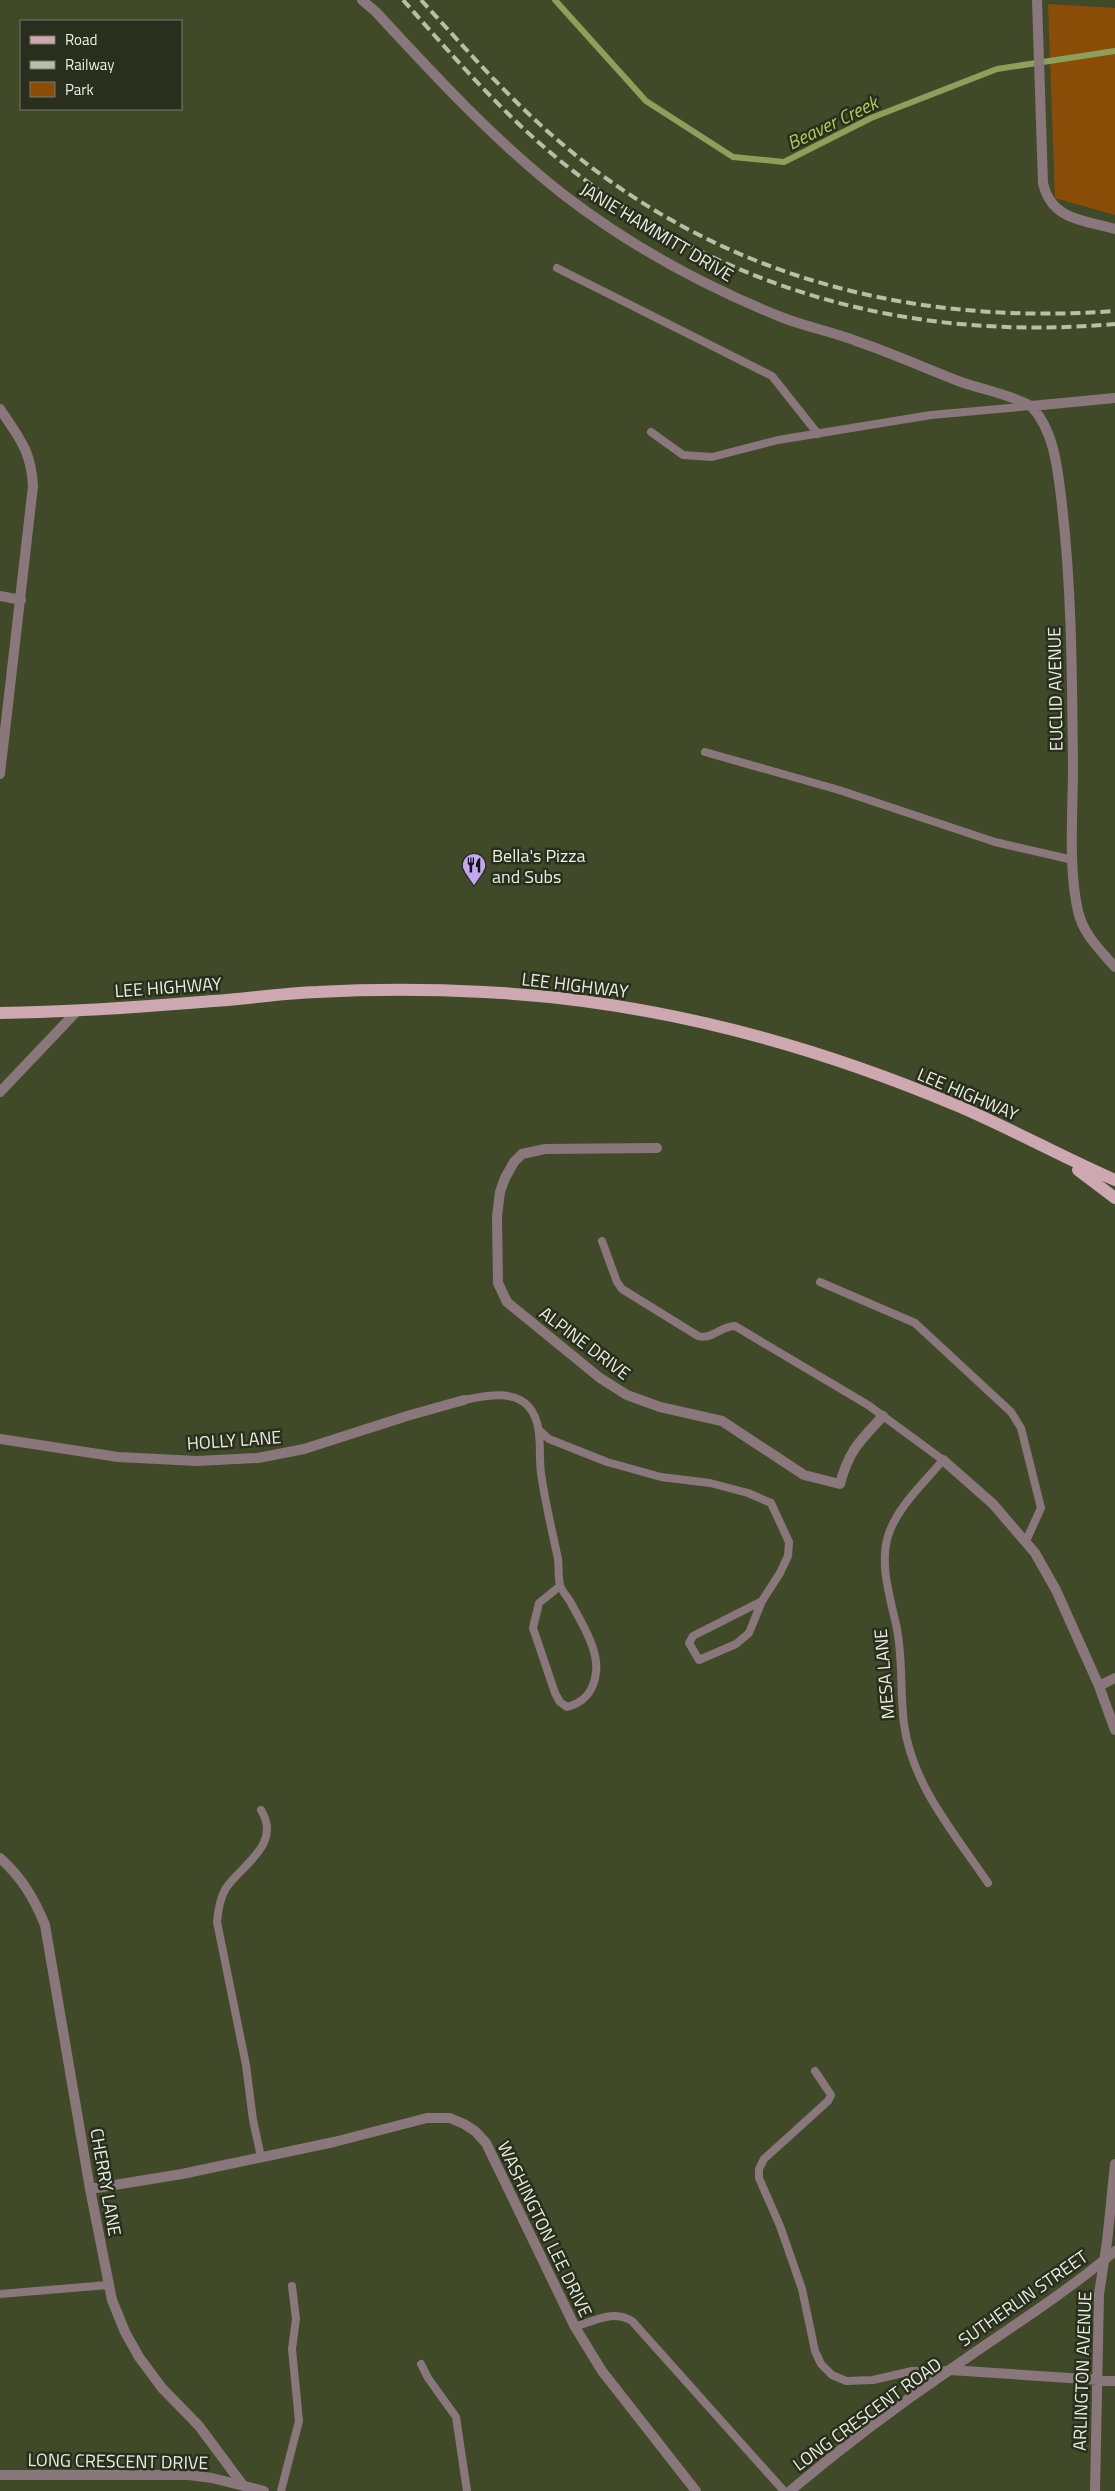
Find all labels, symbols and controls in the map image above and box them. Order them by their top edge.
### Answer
legend [20,20,182,110]
text: Road [65,28,97,51]
text: Railway [65,53,115,76]
text: Park [65,78,94,101]
water label: Beaver Creek [782,86,885,156]
street label: JANIE HAMMITT DRIVE [575,176,739,289]
street label: EUCLID AVENUE [1040,627,1070,751]
place label: Bella's Pizza and Subs [492,842,585,890]
restaurant icon: Bella's Pizza and Subs [461,852,487,886]
street label: LEE HIGHWAY [520,965,630,1005]
street label: LEE HIGHWAY [113,970,223,1004]
street label: LEE HIGHWAY [913,1061,1023,1128]
street label: ALPINE DRIVE [534,1300,636,1386]
street label: HOLLY LANE [186,1423,282,1457]
street label: MESA LANE [867,1628,901,1720]
street label: CHERRY LANE [83,2126,129,2238]
street label: WASHINGTON LEE DRIVE [491,2136,599,2322]
street label: SUTHERLIN STREET [953,2243,1094,2353]
street label: ARLINGTON AVENUE [1066,2291,1098,2451]
street label: LONG CRESCENT ROAD [787,2351,947,2477]
street label: LONG CRESCENT DRIVE [27,2446,209,2476]

